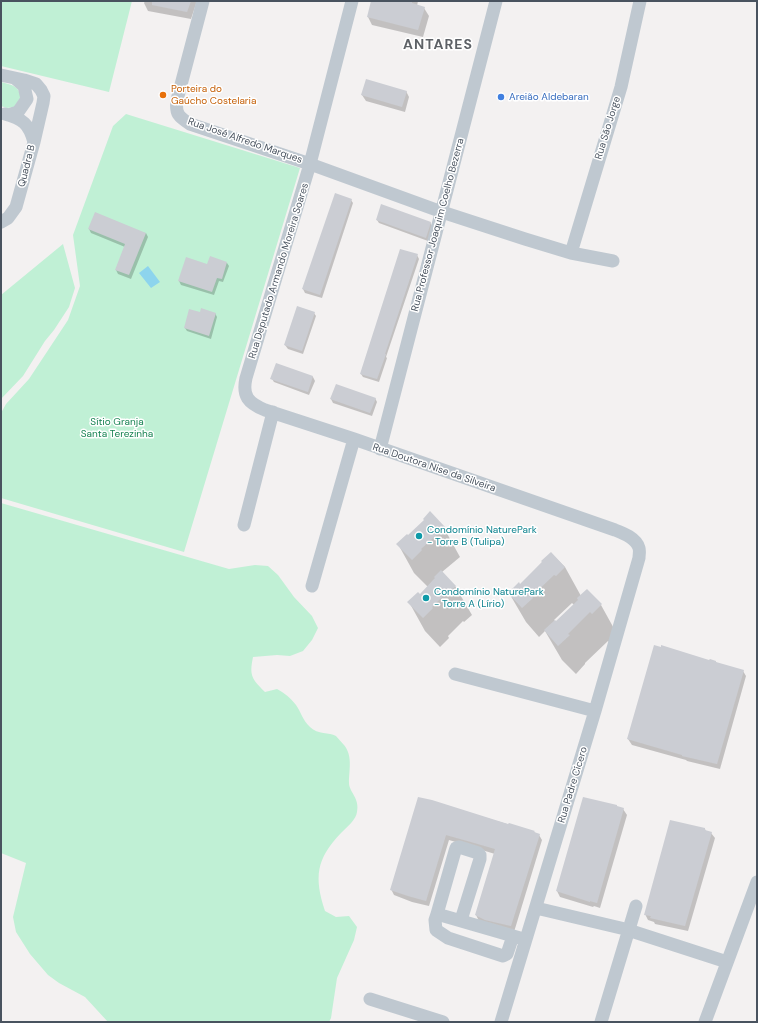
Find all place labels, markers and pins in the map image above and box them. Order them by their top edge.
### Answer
place label: Porteira do Gaúcho Costelaria [171,83,256,106]
marker: Porteira do Gaúcho Costelaria [158,90,168,100]
place label: Areião Aldebaran [509,91,589,103]
marker: Areião Aldebaran [496,92,506,102]
place label: Condomínio NaturePark - Torre B (Tulipa) [427,524,537,548]
marker: Condomínio NaturePark - Torre B (Tulipa) [414,531,424,541]
place label: Condomínio NaturePark - Torre A (Lírio) [434,586,544,610]
marker: Condomínio NaturePark - Torre A (Lírio) [421,593,431,603]

